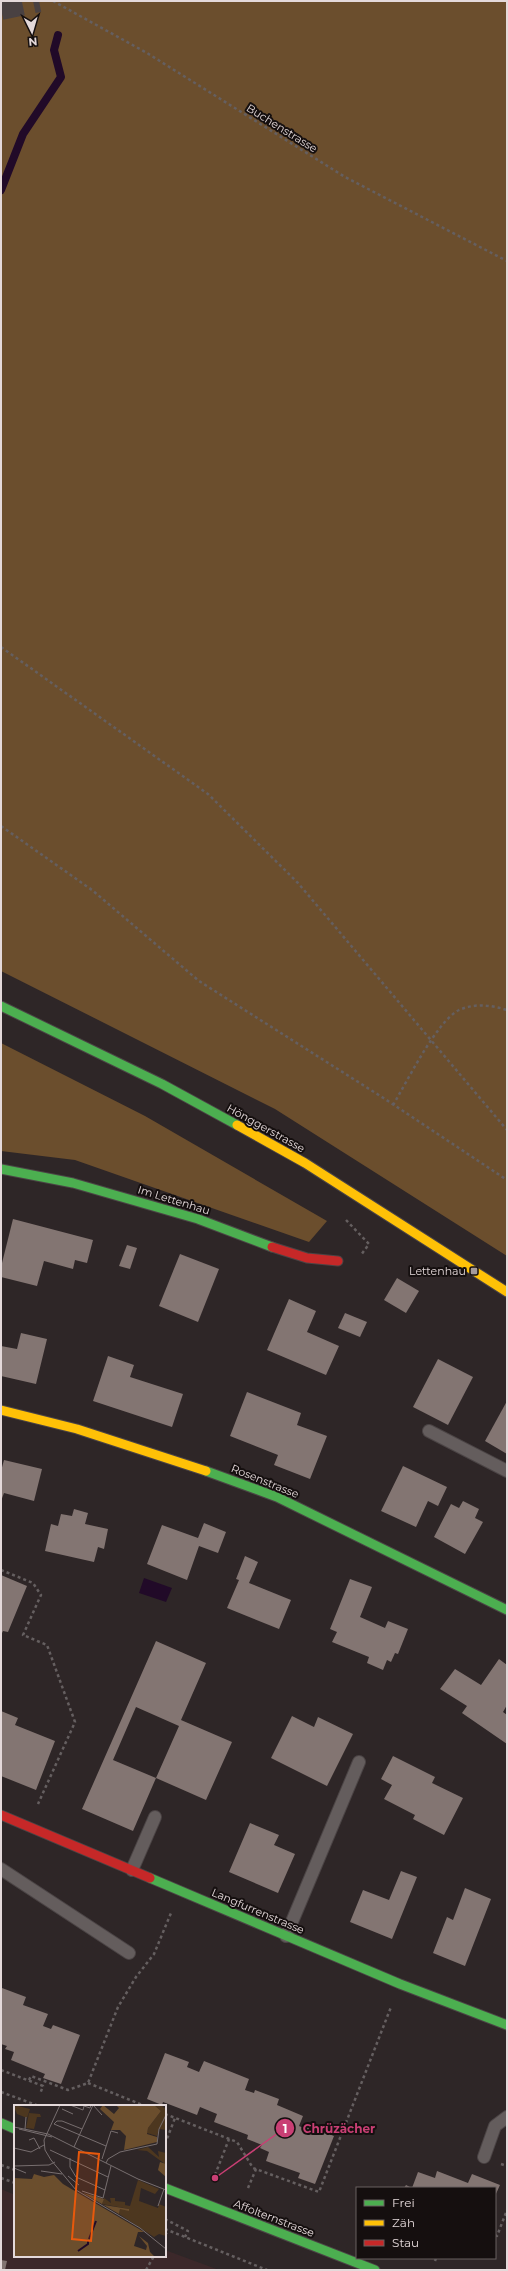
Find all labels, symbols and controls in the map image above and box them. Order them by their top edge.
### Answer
north arrow [12,12,52,52]
text: N [28,35,38,49]
street label: Buchenstrasse [244,101,320,156]
street label: Hönggerstrasse [225,1101,308,1155]
street label: Im Lettenhau [136,1182,212,1218]
place label: Lettenhau [409,1264,466,1278]
marker: Lettenhau [469,1266,479,1276]
street label: Rosenstrasse [229,1461,301,1501]
street label: Langfurrenstrasse [210,1885,307,1937]
inset map [14,2105,166,2257]
callout: Chrüzächer [275,2116,384,2140]
text: 1 [283,2121,287,2136]
text: Chrüzächer [303,2121,375,2136]
legend [356,2187,496,2259]
text: Frei [392,2195,415,2210]
street label: Affolternstrasse [232,2196,317,2240]
text: Zäh [392,2215,415,2230]
text: Stau [392,2235,419,2250]

